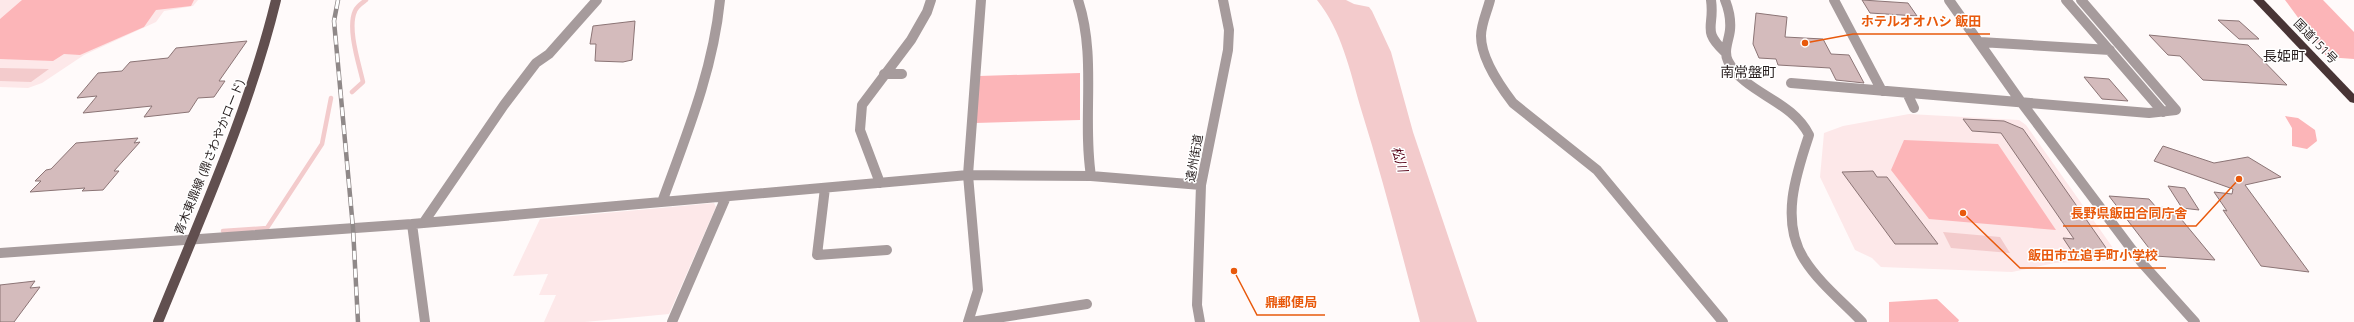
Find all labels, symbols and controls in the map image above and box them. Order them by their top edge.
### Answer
callout: ホテルオオハシ 飯田 [1853,9,1990,34]
text: ホテルオオハシ 飯田 [1861,12,1981,30]
street label: 国道151号 [2290,15,2342,67]
district label: 長姫町 [2263,46,2305,65]
district label: 南常盤町 [1720,62,1776,81]
street label: 青木東鼎線 (鼎さわやかロード) [170,76,248,237]
street label: 遠州街道 [1181,133,1207,183]
water label: 松川 [1388,144,1413,176]
callout: 長野県飯田合同庁舎 [2063,201,2196,226]
text: 長野県飯田合同庁舎 [2070,204,2188,222]
callout: 飯田市立追手町小学校 [2020,243,2166,268]
text: 飯田市立追手町小学校 [2028,246,2158,264]
callout: 鼎郵便局 [1257,290,1325,315]
text: 鼎郵便局 [1265,293,1317,311]

